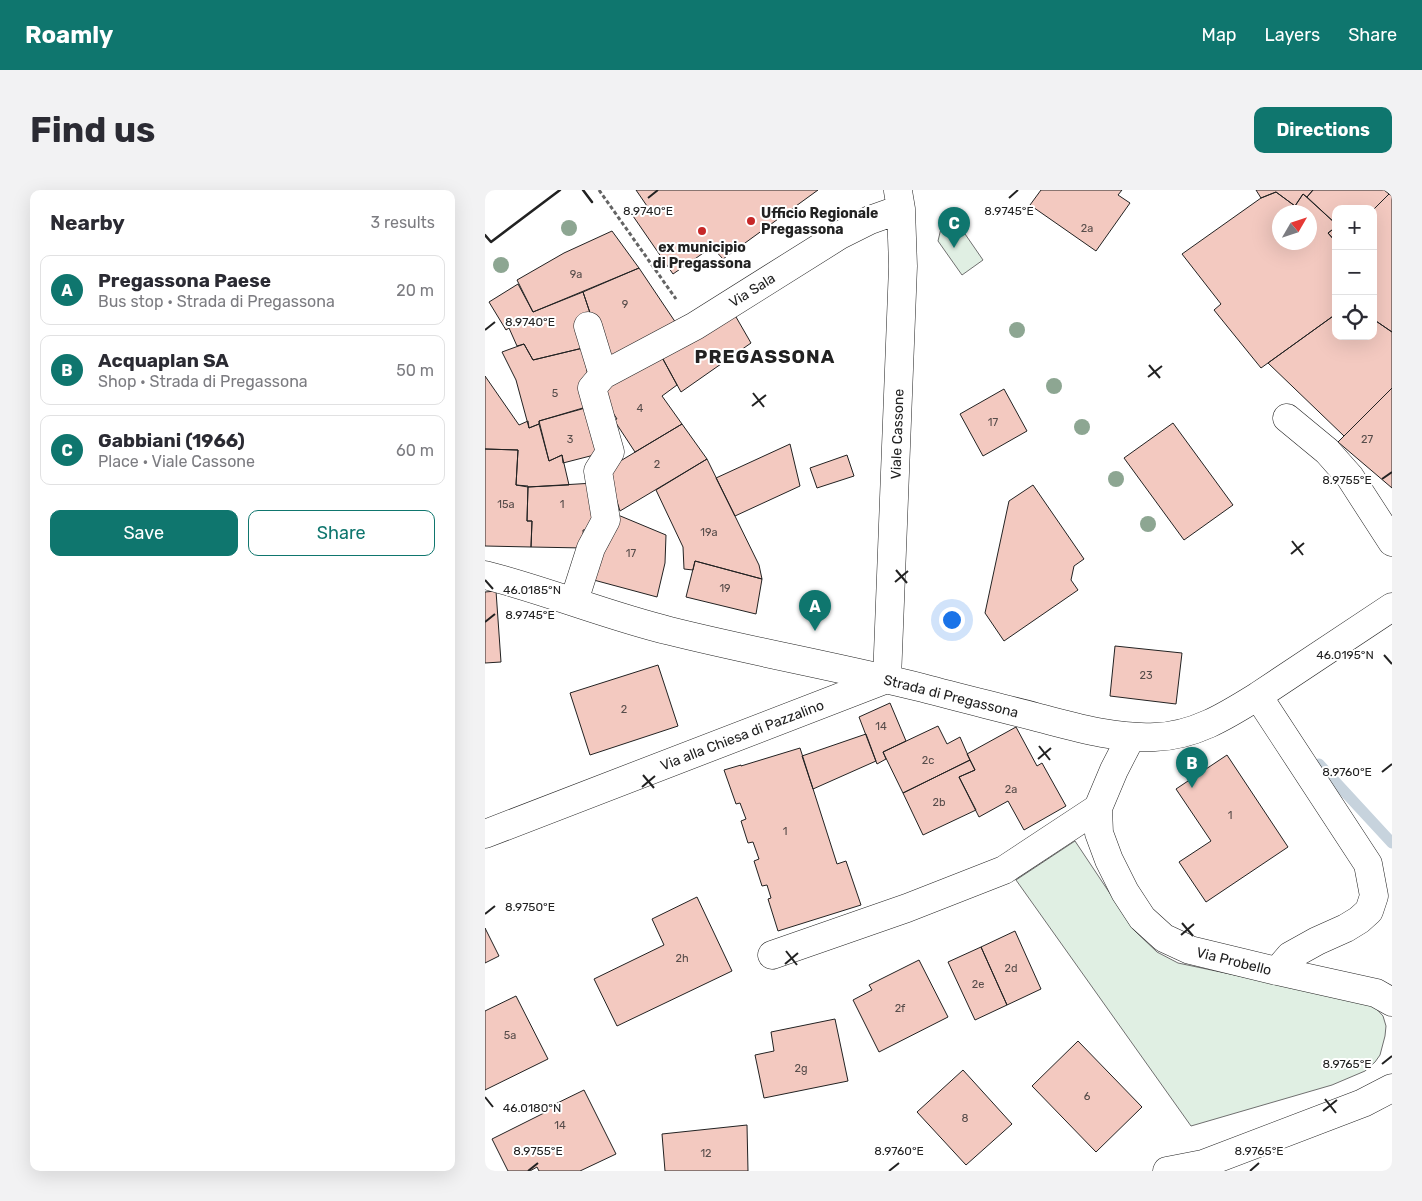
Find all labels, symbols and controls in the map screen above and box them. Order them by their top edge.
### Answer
text: Roamly [25,21,113,49]
text: Map [1202,24,1237,46]
text: Layers [1265,24,1320,46]
text: Share [1348,24,1397,46]
button: Directions [1254,107,1392,153]
text: Find us [30,109,155,151]
text: 8.9740°E [623,204,673,218]
text: 8.9745°E [984,204,1034,218]
place label: Ufficio Regionale Pregassona [761,205,878,238]
north arrow [1272,205,1317,250]
map controls [1332,205,1377,340]
button: + [1332,205,1377,250]
pin: C [938,207,970,248]
text: Nearby [50,210,125,235]
text: 3 results [370,213,435,232]
marker: Ufficio Regionale Pregassona [745,215,757,227]
house number: 2a [1081,222,1093,235]
marker: ex municipio di Pregassona [696,225,708,237]
place label: ex municipio di Pregassona [653,239,751,272]
button: − [1332,250,1377,295]
house number: 9a [570,268,582,281]
text: Pregassona Paese [98,269,271,292]
street label: Via Sala [726,270,779,311]
text: A [61,281,73,300]
text: 20 m [396,281,434,300]
text: Bus stop · Strada di Pregassona [98,292,335,311]
button: locate [1332,295,1377,340]
house number: 9 [622,298,628,311]
text: 8.9740°E [505,315,555,329]
district label: PREGASSONA [695,345,835,368]
text: Acquaplan SA [98,349,229,372]
text: B [61,361,73,380]
text: 50 m [396,361,434,380]
text: Shop · Strada di Pregassona [98,372,308,391]
house number: 5 [552,387,559,400]
street label: Viale Cassone [887,388,908,480]
house number: 4 [637,402,644,415]
house number: 17 [988,416,999,429]
text: Gabbiani (1966) [98,429,245,452]
house number: 3 [567,433,574,446]
house number: 27 [1361,433,1373,446]
text: C [61,441,73,460]
text: 60 m [396,441,434,460]
text: Place · Viale Cassone [98,452,255,471]
house number: 2 [654,458,660,471]
text: 8.9755°E [1322,473,1372,487]
house number: 15a [497,498,515,511]
house number: 1 [560,498,564,511]
button: Save [50,510,238,556]
button: Share [248,510,435,556]
house number: 19a [700,526,718,539]
house number: 17 [626,547,637,560]
house number: 19 [719,582,731,595]
text: 46.0185°N [503,583,561,597]
pin: A [799,590,831,631]
your location [939,607,965,633]
text: 8.9745°E [505,608,555,622]
text: 46.0195°N [1316,648,1374,662]
house number: 23 [1139,669,1153,682]
street label: Strada di Pregassona [882,671,1020,721]
street label: Via alla Chiesa di Pazzalino [658,696,826,775]
house number: 2 [621,703,627,716]
house number: 14 [875,720,887,733]
pin: B [1176,747,1208,788]
house number: 2c [922,754,934,767]
text: 8.9760°E [1322,765,1372,779]
house number: 2a [1005,783,1017,796]
house number: 2b [932,796,946,809]
house number: 1 [1228,809,1232,822]
house number: 1 [783,825,787,838]
text: 8.9750°E [505,900,555,914]
street label: Via Probello [1195,944,1273,979]
house number: 2h [675,952,689,965]
house number: 2d [1004,962,1018,975]
house number: 2e [972,978,984,991]
house number: 2f [895,1002,906,1015]
house number: 5a [504,1029,516,1042]
text: 8.9765°E [1322,1057,1372,1071]
house number: 2g [794,1062,808,1075]
house number: 6 [1084,1090,1091,1103]
text: 46.0180°N [503,1101,561,1115]
house number: 8 [962,1112,969,1125]
house number: 14 [554,1119,566,1132]
text: 8.9755°E [513,1144,563,1158]
text: 8.9760°E [874,1144,924,1158]
text: 8.9765°E [1234,1144,1284,1158]
house number: 12 [700,1147,712,1160]

